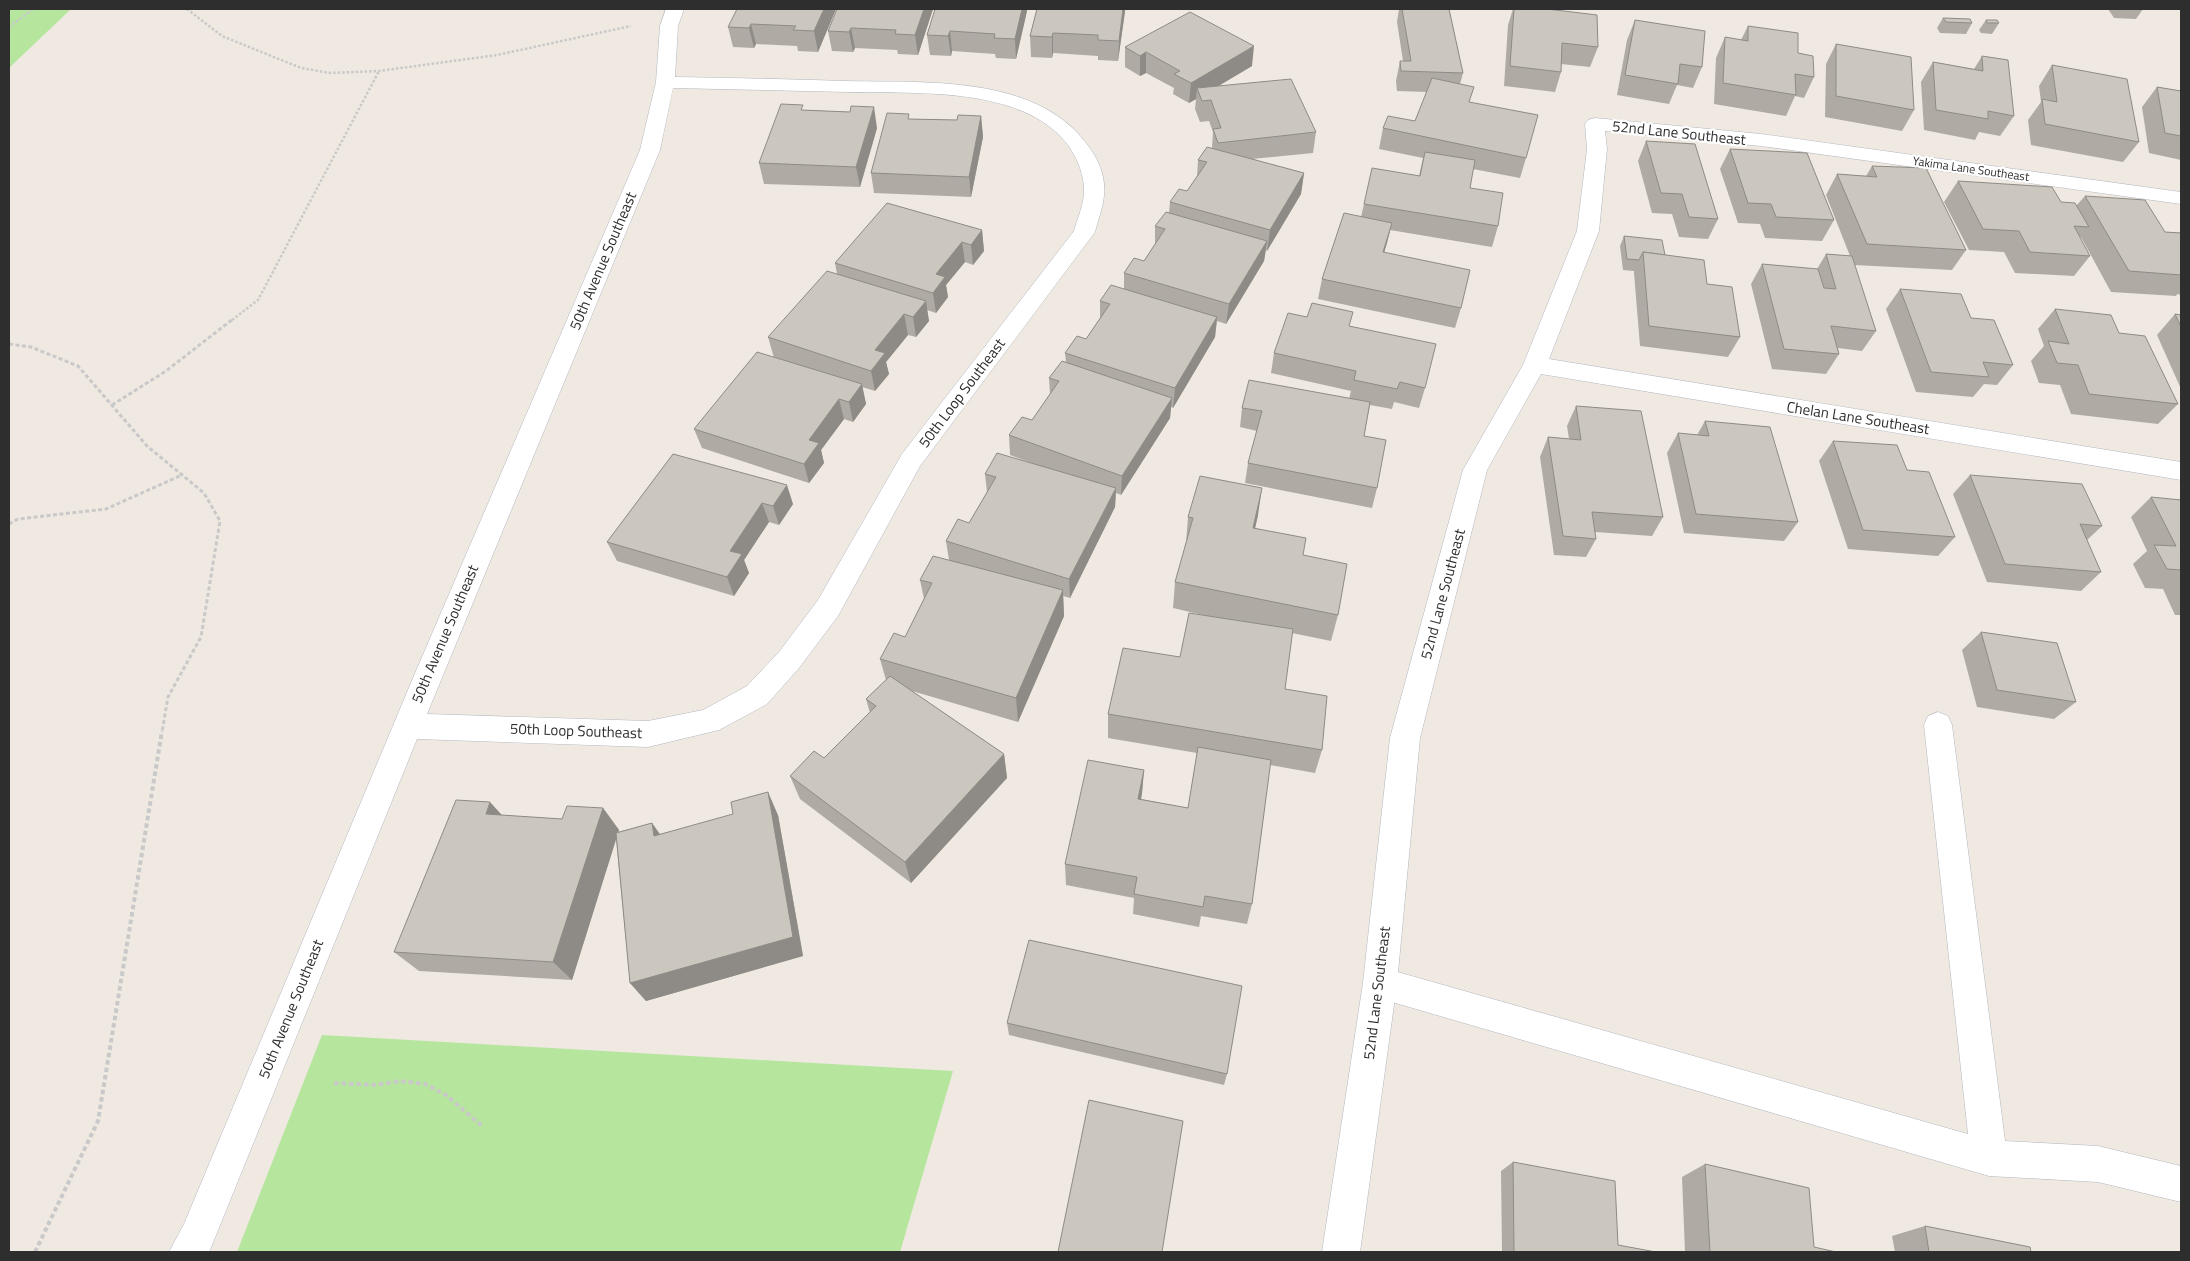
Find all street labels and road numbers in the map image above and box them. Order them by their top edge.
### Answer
street label: 52nd Lane Southeast [1611,114,1748,151]
street label: Yakima Lane Southeast [1912,151,2031,186]
street label: 50th Avenue Southeast [563,187,642,334]
street label: 50th Loop Southeast [913,332,1011,452]
street label: Chelan Lane Southeast [1785,395,1932,440]
street label: 52nd Lane Southeast [1414,525,1471,662]
street label: 50th Avenue Southeast [405,560,484,707]
street label: 50th Loop Southeast [510,717,643,744]
street label: 52nd Lane Southeast [1357,924,1396,1061]
street label: 50th Avenue Southeast [252,935,329,1082]

